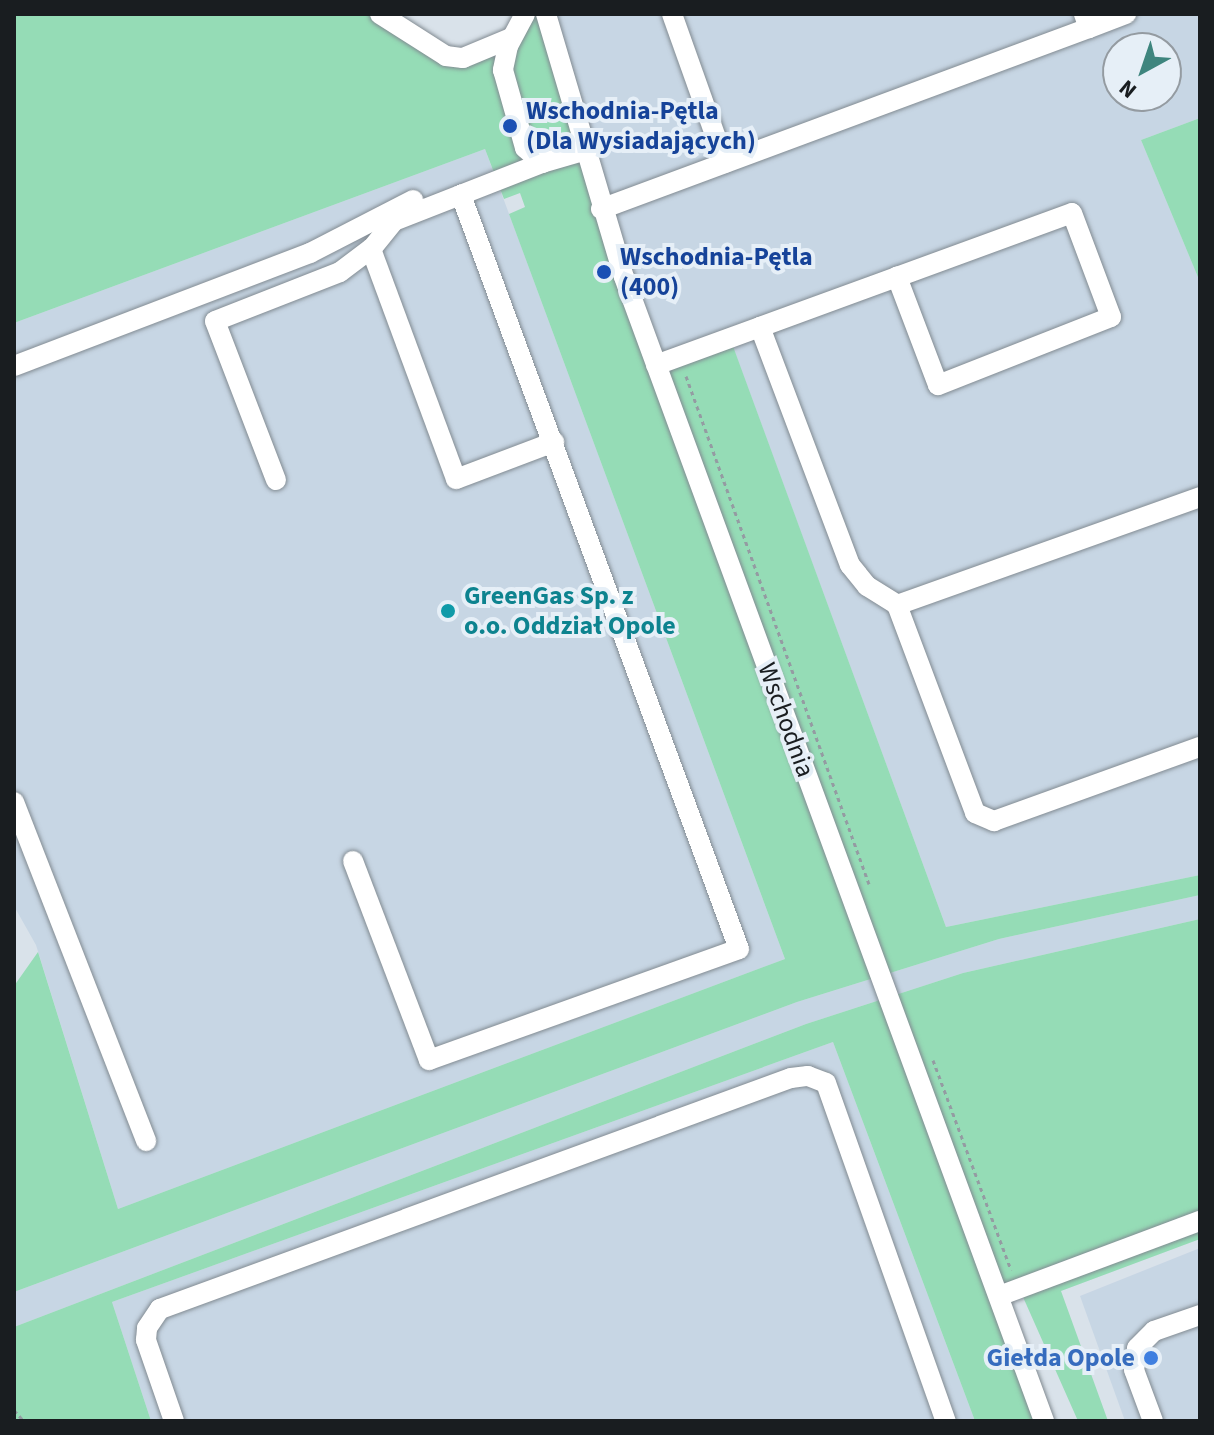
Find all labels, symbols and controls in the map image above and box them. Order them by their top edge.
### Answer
north arrow [1102,32,1182,112]
text: N [1112,72,1144,106]
place label: Wschodnia-Pętla (Dla Wysiadających) [526,95,756,156]
marker: Wschodnia-Pętla (Dla Wysiadających) [501,117,519,135]
place label: Wschodnia-Pętla (400) [620,241,813,302]
marker: Wschodnia-Pętla (400) [595,263,613,281]
place label: GreenGas Sp. z o.o. Oddział Opole [464,580,676,642]
marker: GreenGas Sp. z o.o. Oddział Opole [439,602,457,620]
street label: Wschodnia [751,658,821,782]
place label: Giełda Opole [987,1342,1135,1374]
marker: Giełda Opole [1142,1349,1160,1367]

